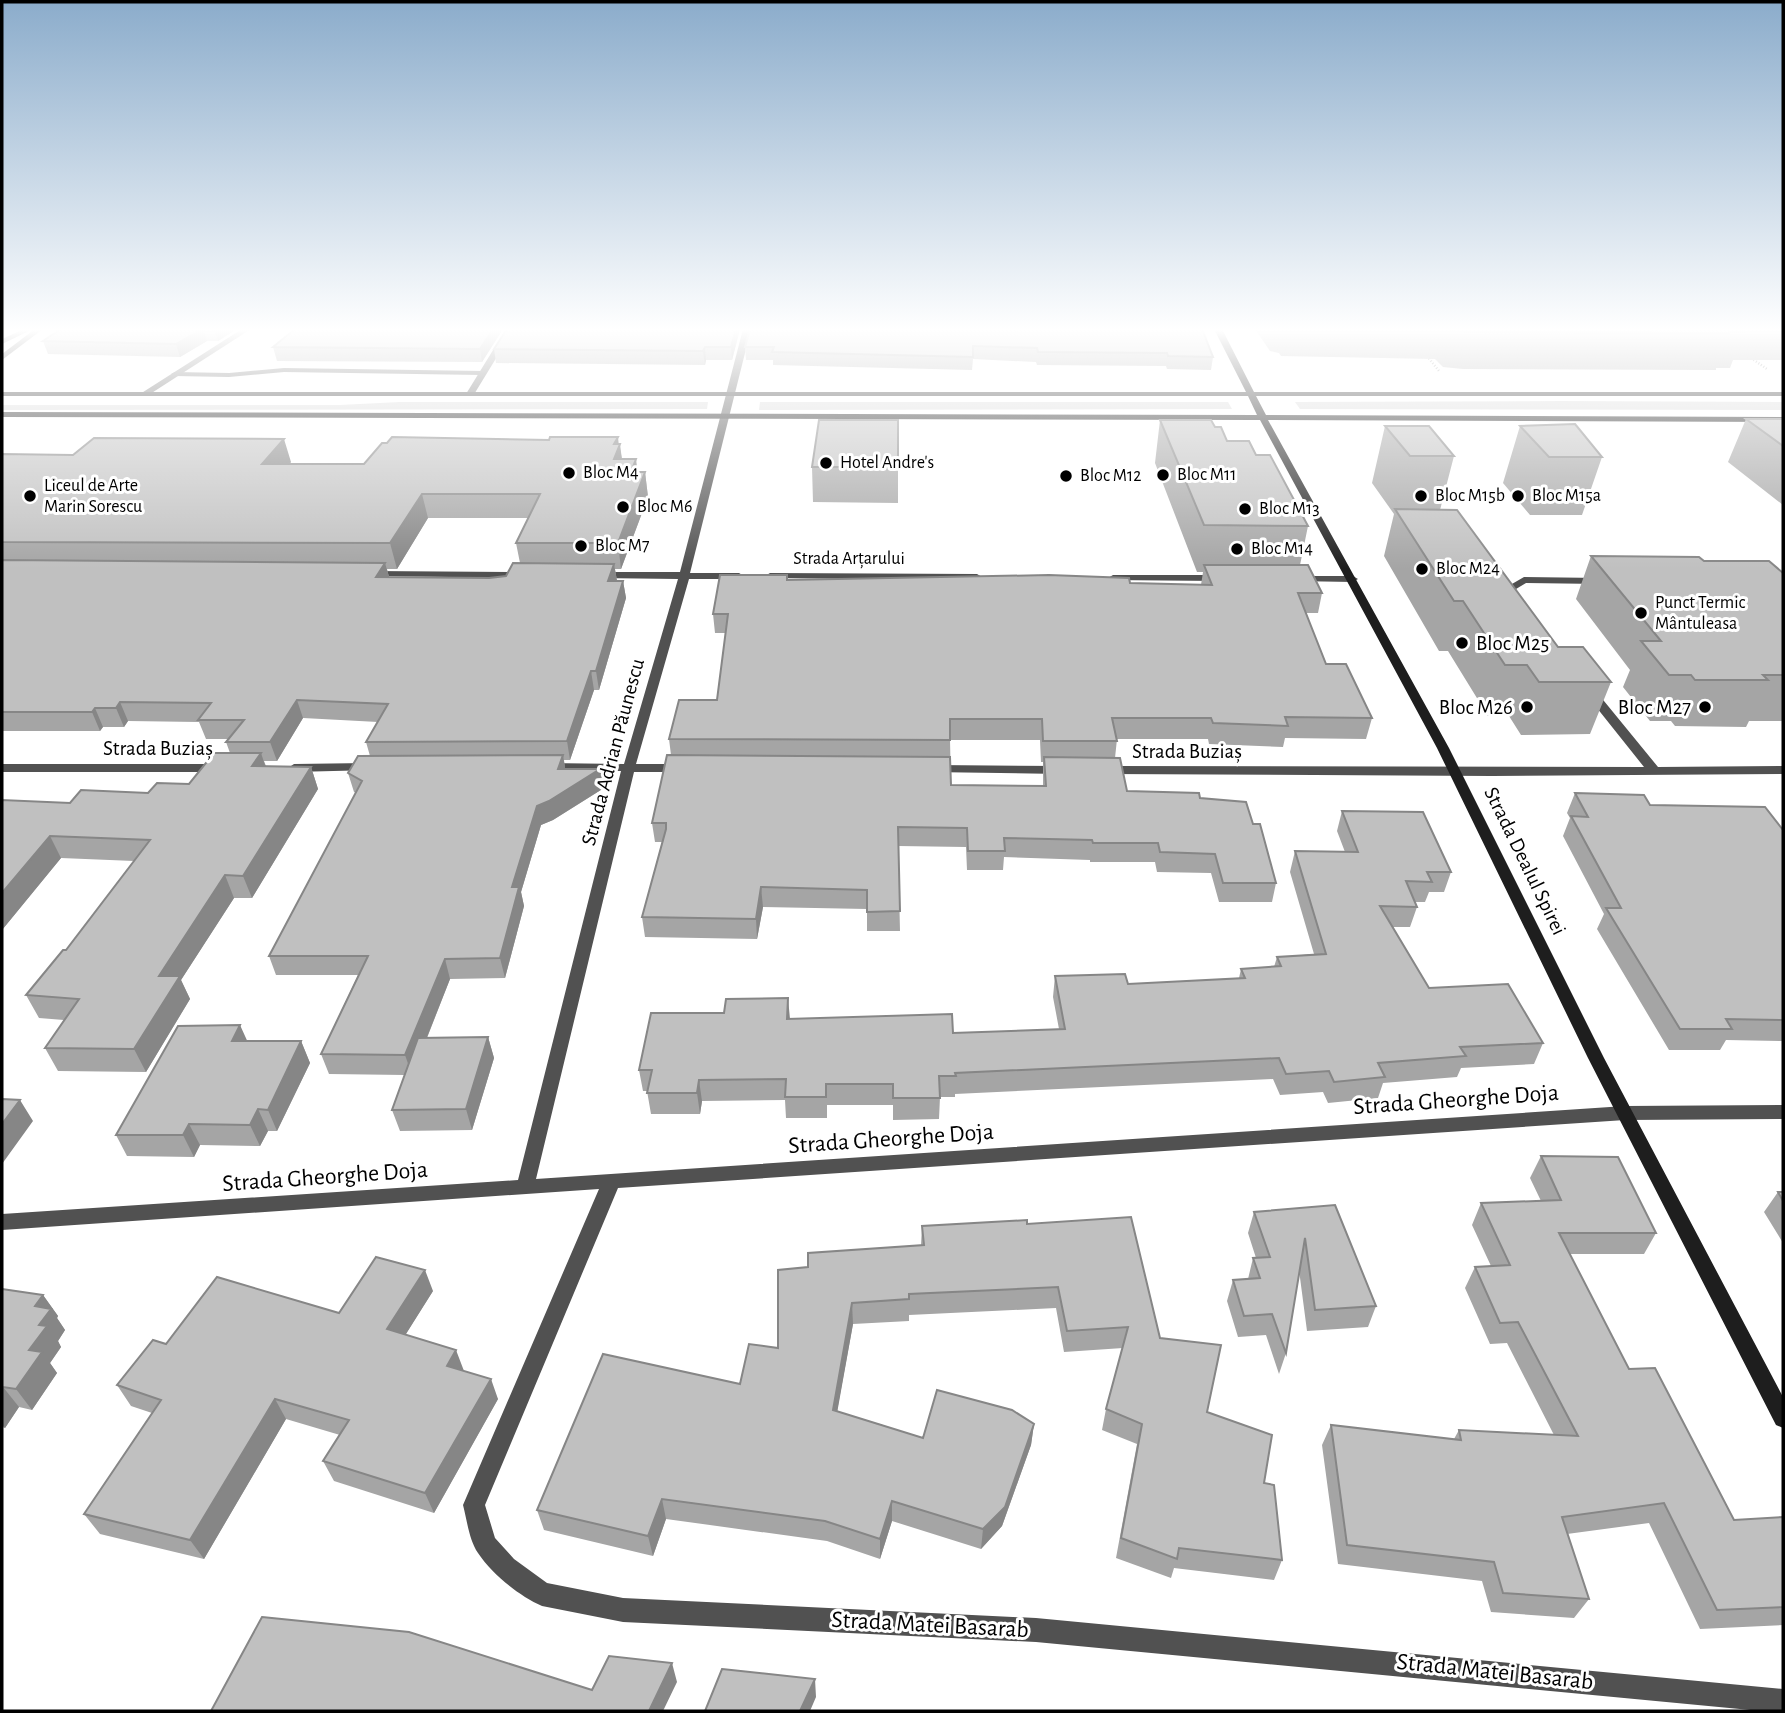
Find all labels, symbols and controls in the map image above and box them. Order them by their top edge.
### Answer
place label: Hotel Andre's [840,454,934,472]
marker: Hotel Andre's [818,455,834,471]
place label: Bloc M4 [583,464,639,482]
marker: Bloc M4 [561,465,577,481]
place label: Bloc M11 [1177,466,1236,484]
place label: Bloc M12 [1080,467,1141,485]
marker: Bloc M11 [1155,467,1171,483]
marker: Bloc M12 [1058,468,1074,484]
place label: Liceul de Arte Marin Sorescu [44,477,142,516]
place label: Bloc M15b [1435,487,1505,505]
place label: Bloc M15a [1532,487,1601,505]
marker: Liceul de Arte Marin Sorescu [22,488,38,504]
marker: Bloc M15b [1413,488,1429,504]
marker: Bloc M15a [1510,488,1526,504]
place label: Bloc M6 [637,498,693,516]
marker: Bloc M6 [615,499,631,515]
place label: Bloc M13 [1259,500,1320,518]
marker: Bloc M13 [1237,501,1253,517]
place label: Bloc M7 [595,537,650,555]
marker: Bloc M7 [573,538,589,554]
place label: Bloc M14 [1251,540,1313,558]
marker: Bloc M14 [1229,541,1245,557]
street label: Strada Arțarului [793,550,905,569]
place label: Bloc M24 [1436,560,1500,578]
marker: Bloc M24 [1414,561,1430,577]
place label: Punct Termic Mântuleasa [1655,594,1746,633]
marker: Punct Termic Mântuleasa [1633,605,1649,621]
place label: Bloc M25 [1476,633,1549,654]
marker: Bloc M25 [1454,635,1470,651]
street label: Strada Adrian Păunescu [578,656,648,848]
place label: Bloc M26 [1439,697,1513,718]
place label: Bloc M27 [1618,697,1691,718]
marker: Bloc M26 [1519,699,1535,715]
marker: Bloc M27 [1697,699,1713,715]
street label: Strada Buziaș [103,738,213,761]
street label: Strada Buziaș [1132,741,1242,764]
street label: Strada Dealul Spirei [1480,784,1570,938]
street label: Strada Gheorghe Doja [1352,1081,1560,1119]
street label: Strada Gheorghe Doja [787,1120,995,1158]
street label: Strada Gheorghe Doja [221,1158,429,1196]
street label: Strada Matei Basarab [831,1608,1029,1642]
street label: Strada Matei Basarab [1395,1650,1595,1694]

